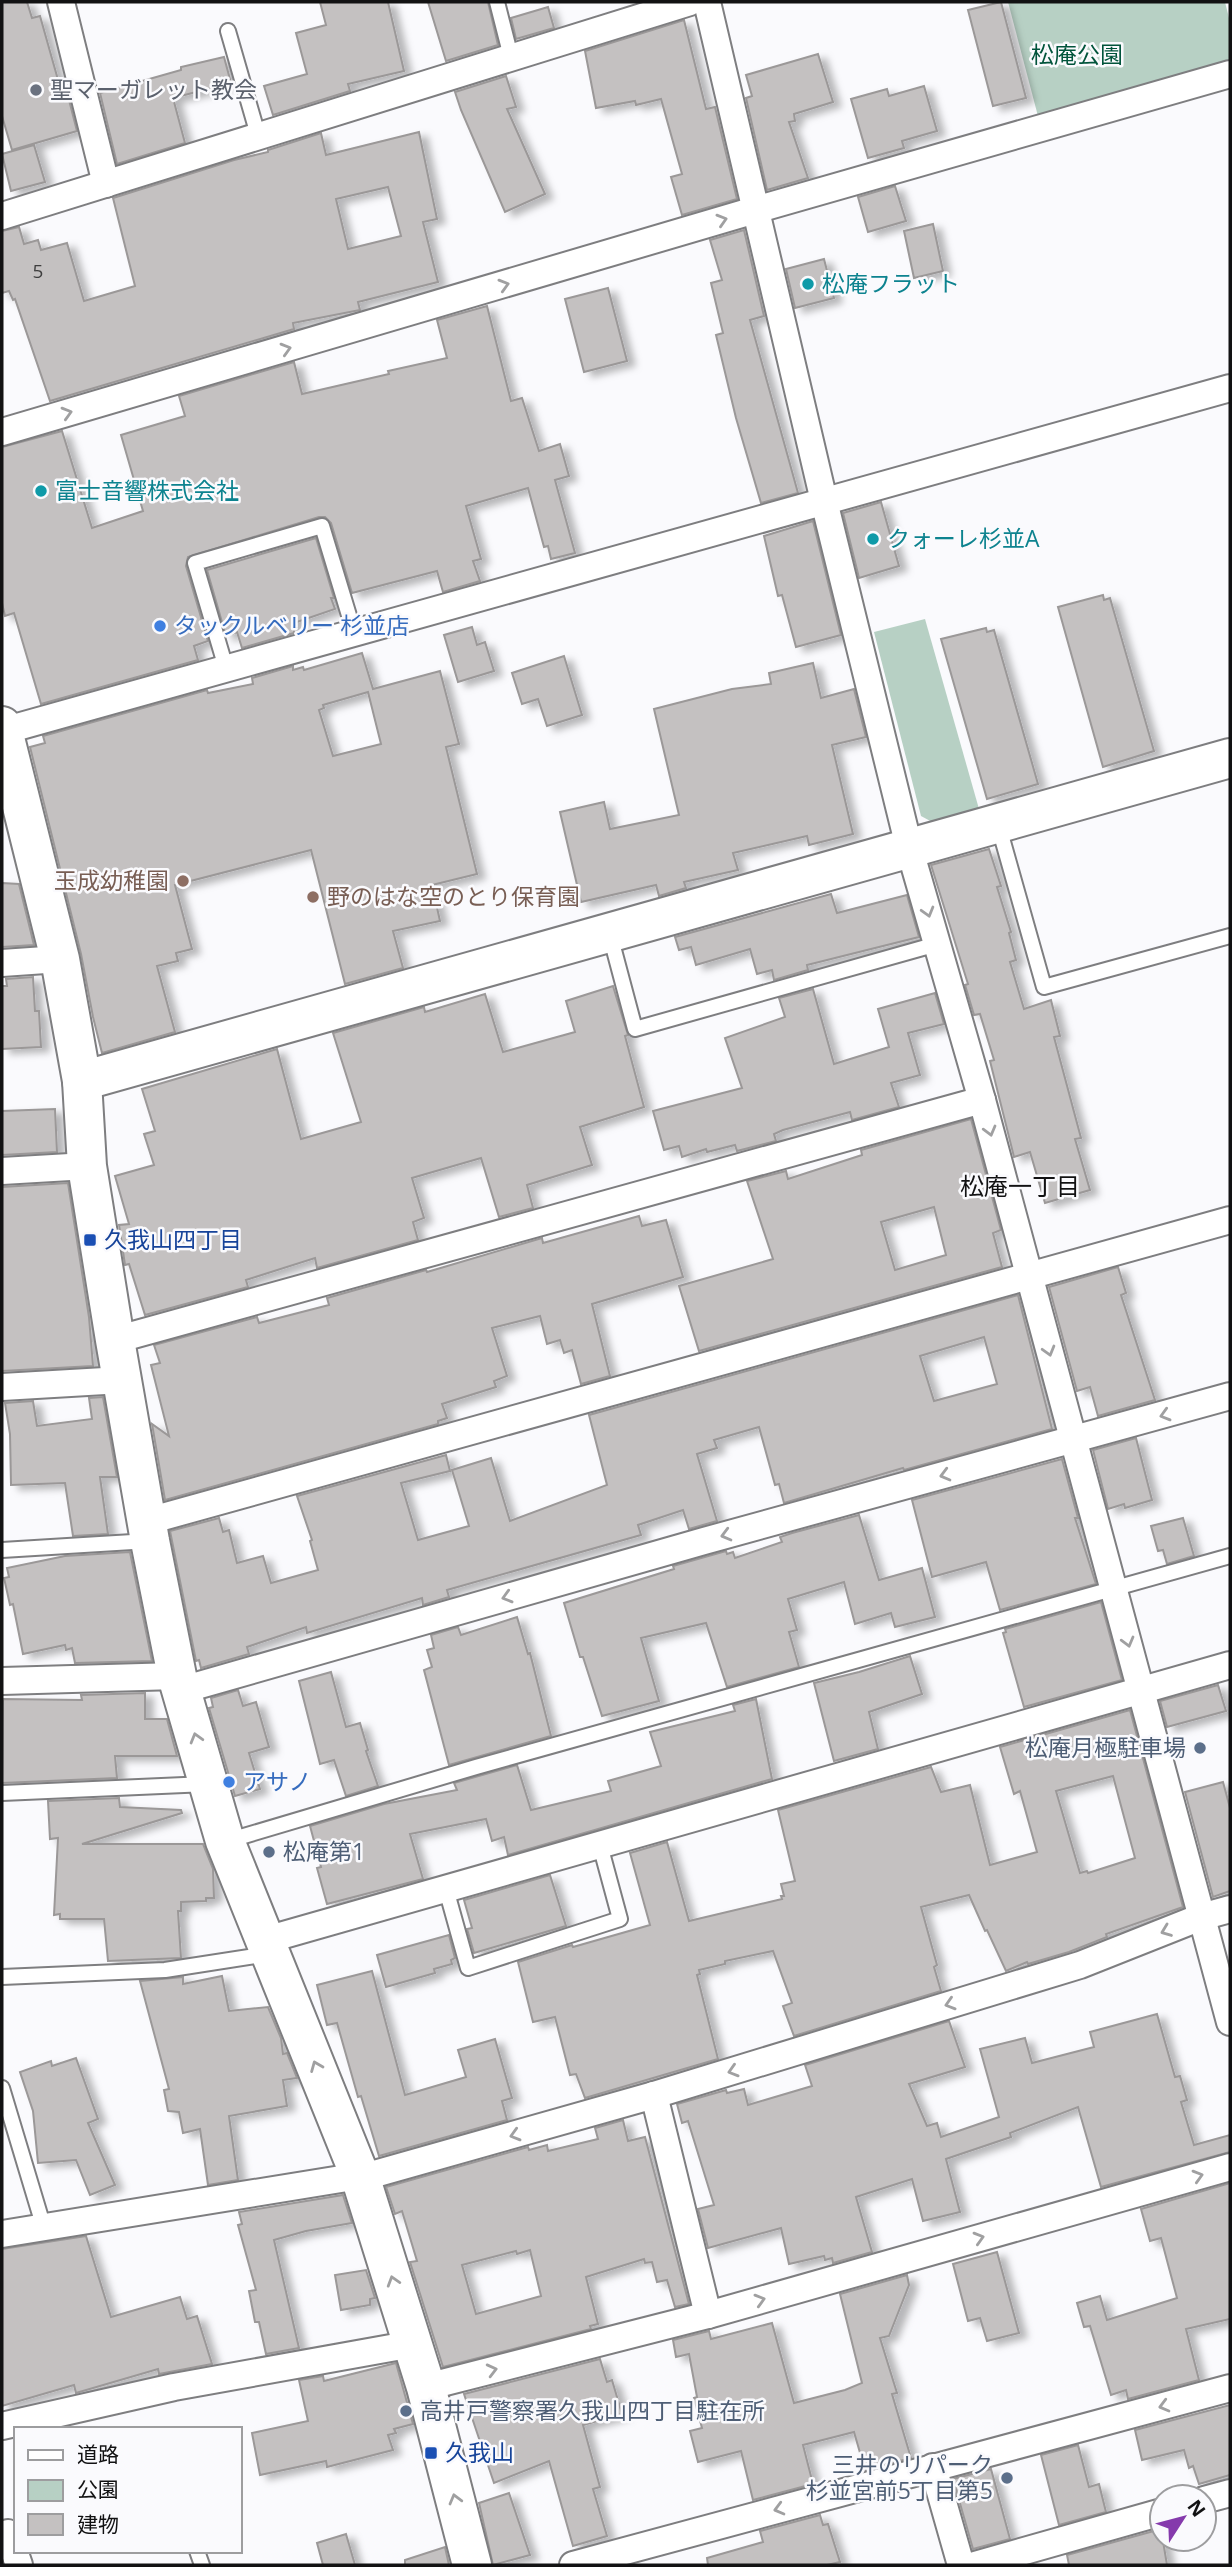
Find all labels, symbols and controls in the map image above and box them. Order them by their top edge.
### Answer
park label: 松庵公園 [1031,38,1123,70]
place label: 聖マーガレット教会 [50,73,257,105]
marker: 聖マーガレット教会 [28,82,44,98]
one-way arrow [716,214,728,229]
house number: 5 [33,258,43,284]
place label: 松庵フラット [822,267,960,299]
marker: 松庵フラット [800,276,816,292]
one-way arrow [498,278,510,293]
one-way arrow [279,342,291,357]
one-way arrow [61,406,73,421]
place label: 富士音響株式会社 [55,474,239,506]
marker: 富士音響株式会社 [33,483,49,499]
place label: クォーレ杉並A [887,522,1040,554]
marker: クォーレ杉並A [865,531,881,547]
place label: タックルベリー 杉並店 [174,609,409,641]
marker: タックルベリー 杉並店 [152,618,168,634]
place label: 玉成幼稚園 [54,864,169,896]
marker: 玉成幼稚園 [175,873,191,889]
place label: 野のはな空のとり保育園 [327,880,580,912]
marker: 野のはな空のとり保育園 [305,889,321,905]
one-way arrow [920,906,935,918]
one-way arrow [982,1125,996,1137]
district label: 松庵一丁目 [960,1169,1080,1202]
place label: 久我山四丁目 [104,1223,242,1255]
marker: 久我山四丁目 [82,1232,98,1248]
one-way arrow [1041,1345,1055,1357]
one-way arrow [1159,1406,1171,1421]
one-way arrow [939,1467,951,1481]
one-way arrow [720,1527,732,1541]
one-way arrow [501,1589,513,1604]
one-way arrow [1120,1635,1134,1647]
place label: 松庵月極駐車場 [1025,1731,1186,1763]
one-way arrow [189,1733,204,1745]
marker: 松庵月極駐車場 [1192,1740,1208,1756]
place label: アサノ [243,1765,312,1797]
marker: アサノ [221,1774,237,1790]
place label: 松庵第1 [283,1835,365,1867]
marker: 松庵第1 [261,1844,277,1860]
one-way arrow [1160,1923,1172,1937]
one-way arrow [945,1996,957,2011]
one-way arrow [311,2061,325,2073]
one-way arrow [727,2062,739,2077]
one-way arrow [509,2126,521,2141]
one-way arrow [1191,2170,1203,2184]
one-way arrow [973,2232,985,2247]
one-way arrow [386,2275,401,2287]
one-way arrow [754,2294,766,2309]
one-way arrow [486,2364,498,2378]
place label: 高井戸警察署久我山四丁目駐在所 [420,2394,765,2426]
one-way arrow [1158,2398,1170,2412]
marker: 高井戸警察署久我山四丁目駐在所 [398,2403,414,2419]
legend [14,2427,242,2553]
place label: 久我山 [445,2436,514,2468]
text: 道路 [77,2440,119,2468]
marker: 久我山 [423,2445,439,2461]
place label: 三井のリパーク 杉並宮前5丁目第5 [806,2448,993,2506]
marker: 三井のリパーク 杉並宮前5丁目第5 [999,2470,1015,2486]
text: 公園 [77,2475,119,2503]
north arrow [1148,2483,1218,2553]
one-way arrow [449,2493,463,2505]
text: N [1182,2494,1212,2522]
one-way arrow [773,2501,785,2515]
text: 建物 [77,2510,119,2538]

